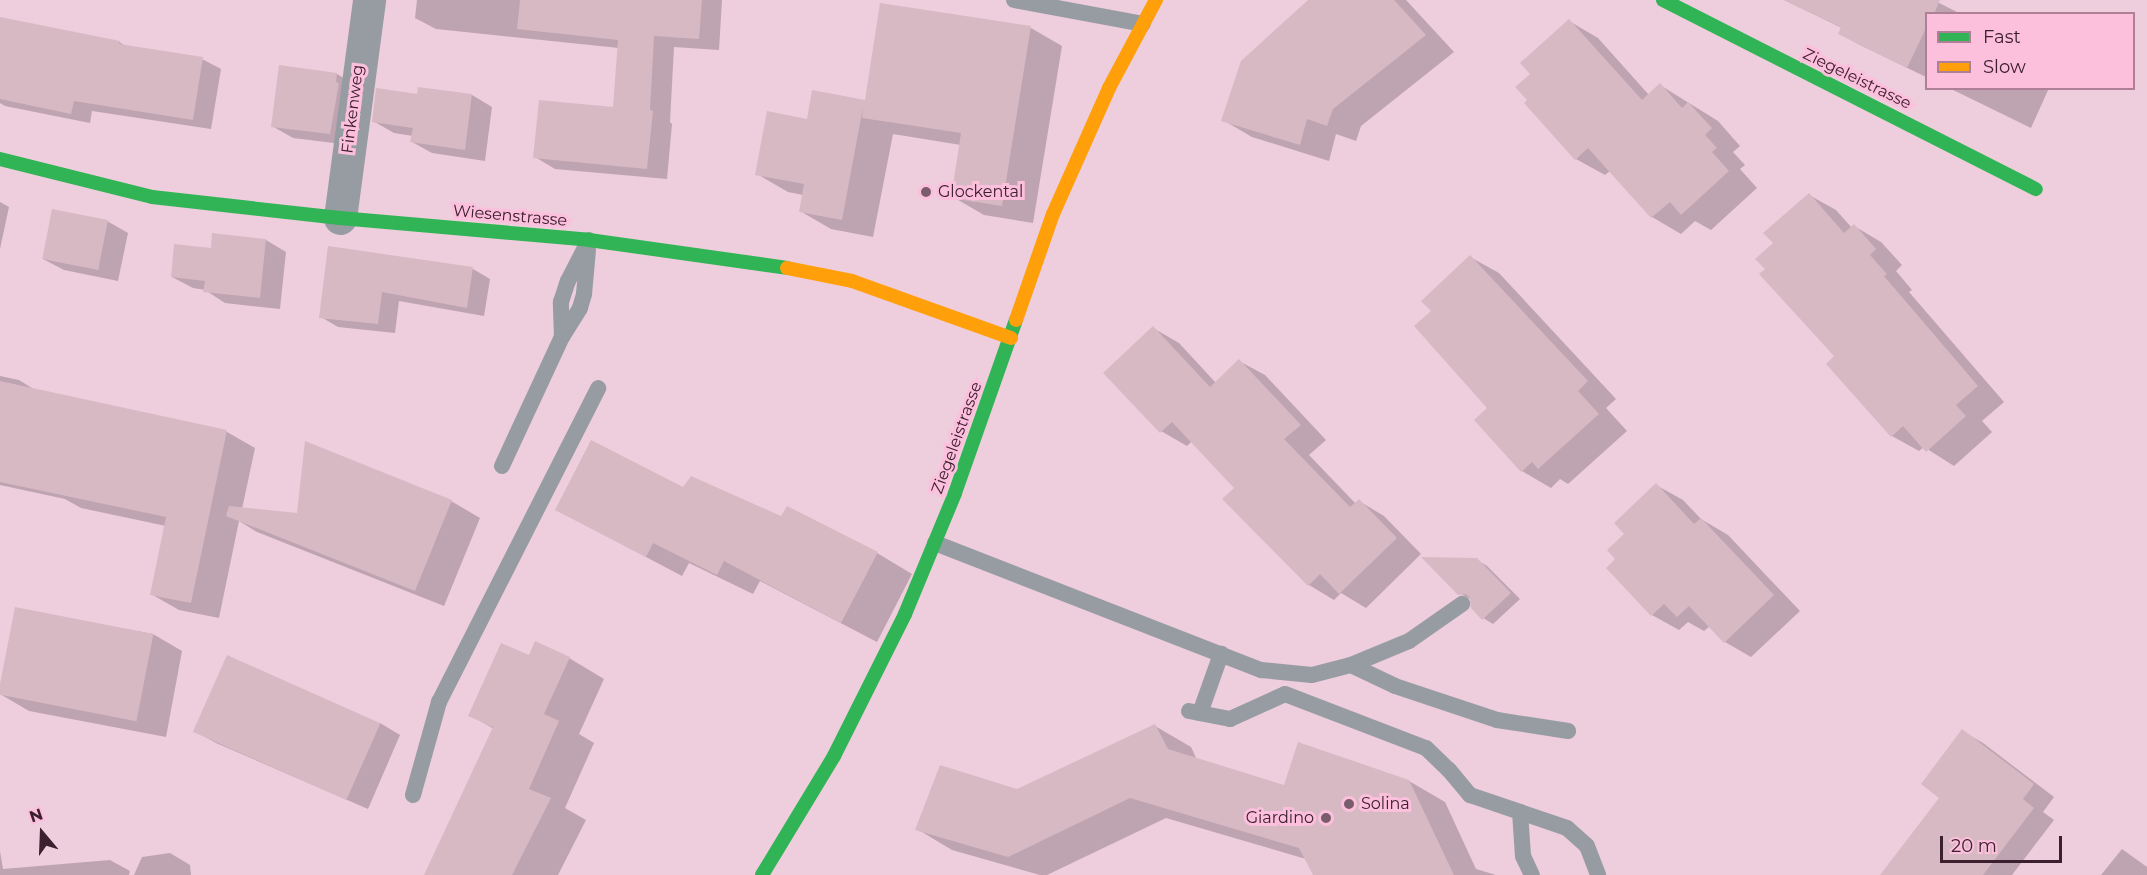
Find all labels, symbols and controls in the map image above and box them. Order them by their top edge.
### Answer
legend [1925,12,2135,90]
text: Fast [1983,26,2021,48]
street label: Ziegeleistrasse [1800,44,1914,114]
text: Slow [1983,56,2026,78]
street label: Finkenweg [338,64,368,154]
place label: Glockental [938,182,1023,202]
marker: Glockental [919,185,933,199]
street label: Wiesenstrasse [452,201,568,231]
street label: Ziegeleistrasse [928,379,986,497]
place label: Solina [1361,794,1410,814]
marker: Solina [1342,797,1356,811]
north arrow [12,803,72,863]
text: N [27,804,45,827]
place label: Giardino [1246,808,1314,828]
marker: Giardino [1319,811,1333,825]
scale bar [1943,824,2064,862]
text: 20 m [1951,835,1997,857]

